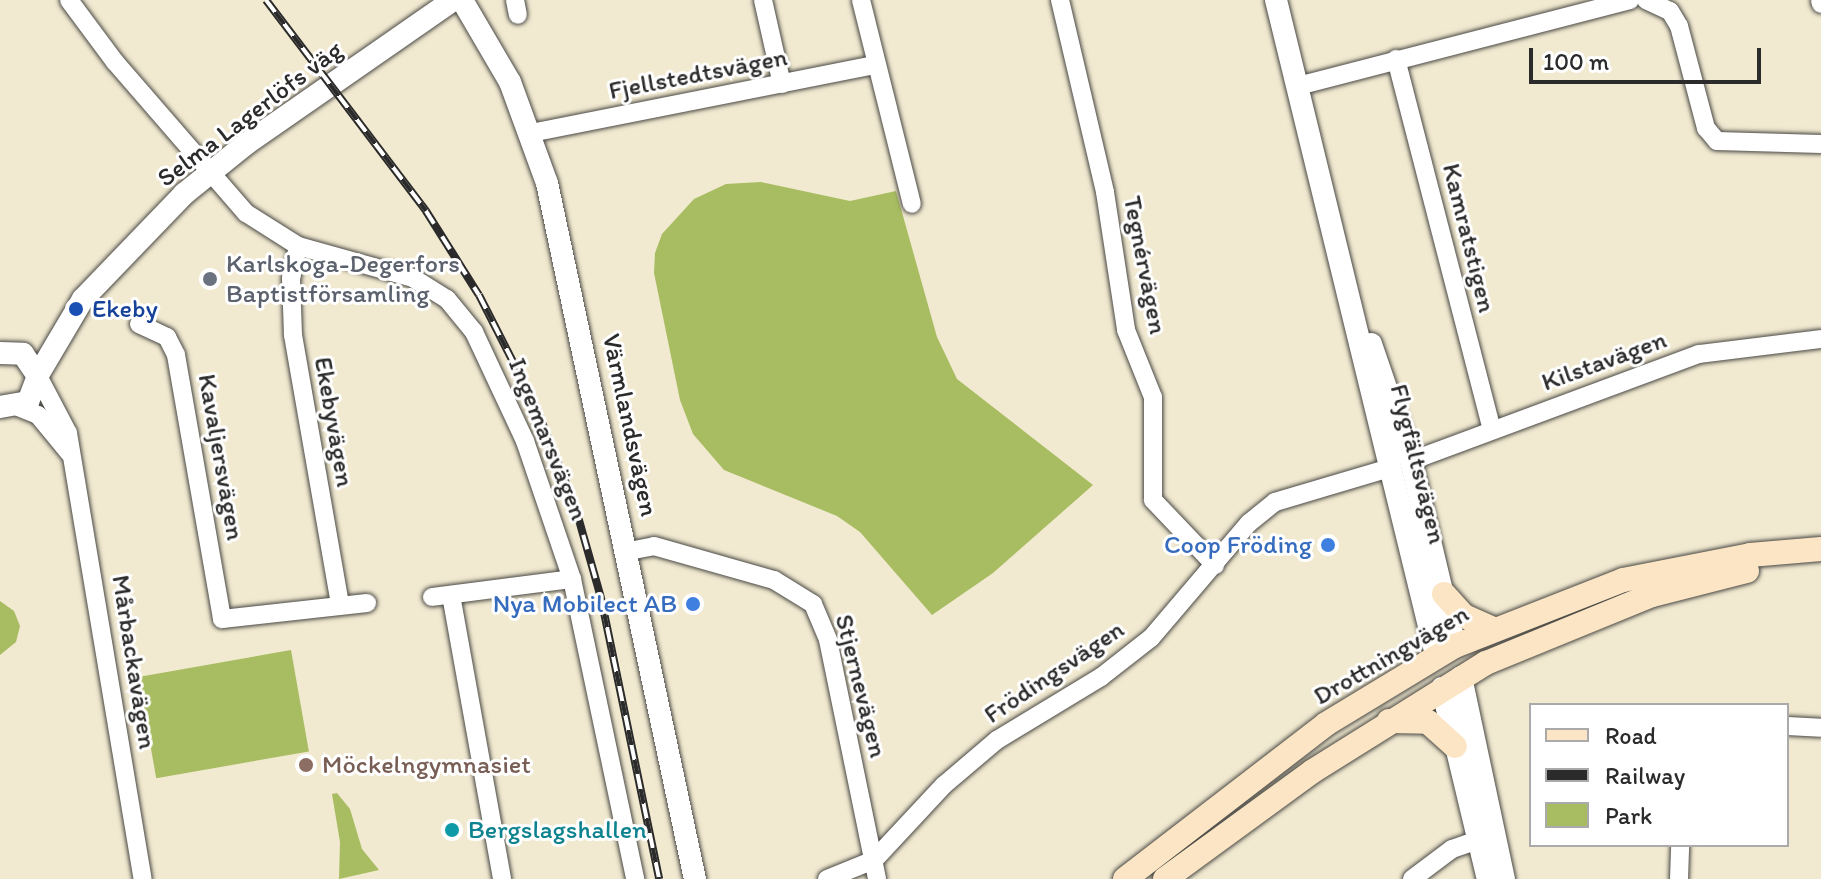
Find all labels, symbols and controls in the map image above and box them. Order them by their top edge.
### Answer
scale bar [1533,32,1765,82]
street label: Selma Lagerlöfs väg [152,35,348,193]
street label: Fjellstedtsvägen [606,41,790,107]
text: 100 m [1543,47,1609,76]
street label: Kamratstigen [1435,160,1503,316]
street label: Tegnérvägen [1116,193,1174,337]
place label: Karlskoga-Degerfors Baptistförsamling [226,248,460,310]
marker: Karlskoga-Degerfors Baptistförsamling [201,270,219,288]
place label: Ekeby [92,293,158,325]
marker: Ekeby [67,300,85,318]
street label: Kilstavägen [1537,324,1671,398]
street label: Värmlandsvägen [595,331,665,519]
street label: Ingemarsvägen [501,353,595,525]
street label: Ekebyvägen [307,355,361,489]
street label: Kavaljersvägen [191,371,251,543]
street label: Flygfältsvägen [1383,381,1453,547]
place label: Coop Fröding [1164,529,1312,561]
marker: Coop Fröding [1319,536,1337,554]
street label: Mårbackavägen [105,573,163,751]
place label: Nya Mobilect AB [493,588,677,620]
marker: Nya Mobilect AB [684,595,702,613]
street label: Drottningvägen [1308,598,1474,712]
street label: Stjernevägen [828,611,894,761]
street label: Frödingsvägen [978,614,1130,730]
legend [1529,703,1789,847]
text: Road [1605,721,1657,750]
place label: Möckelngymnasiet [322,749,531,781]
marker: Möckelngymnasiet [297,756,315,774]
text: Railway [1605,761,1685,790]
text: Park [1605,801,1652,830]
place label: Bergslagshallen [468,814,647,846]
marker: Bergslagshallen [443,821,461,839]

